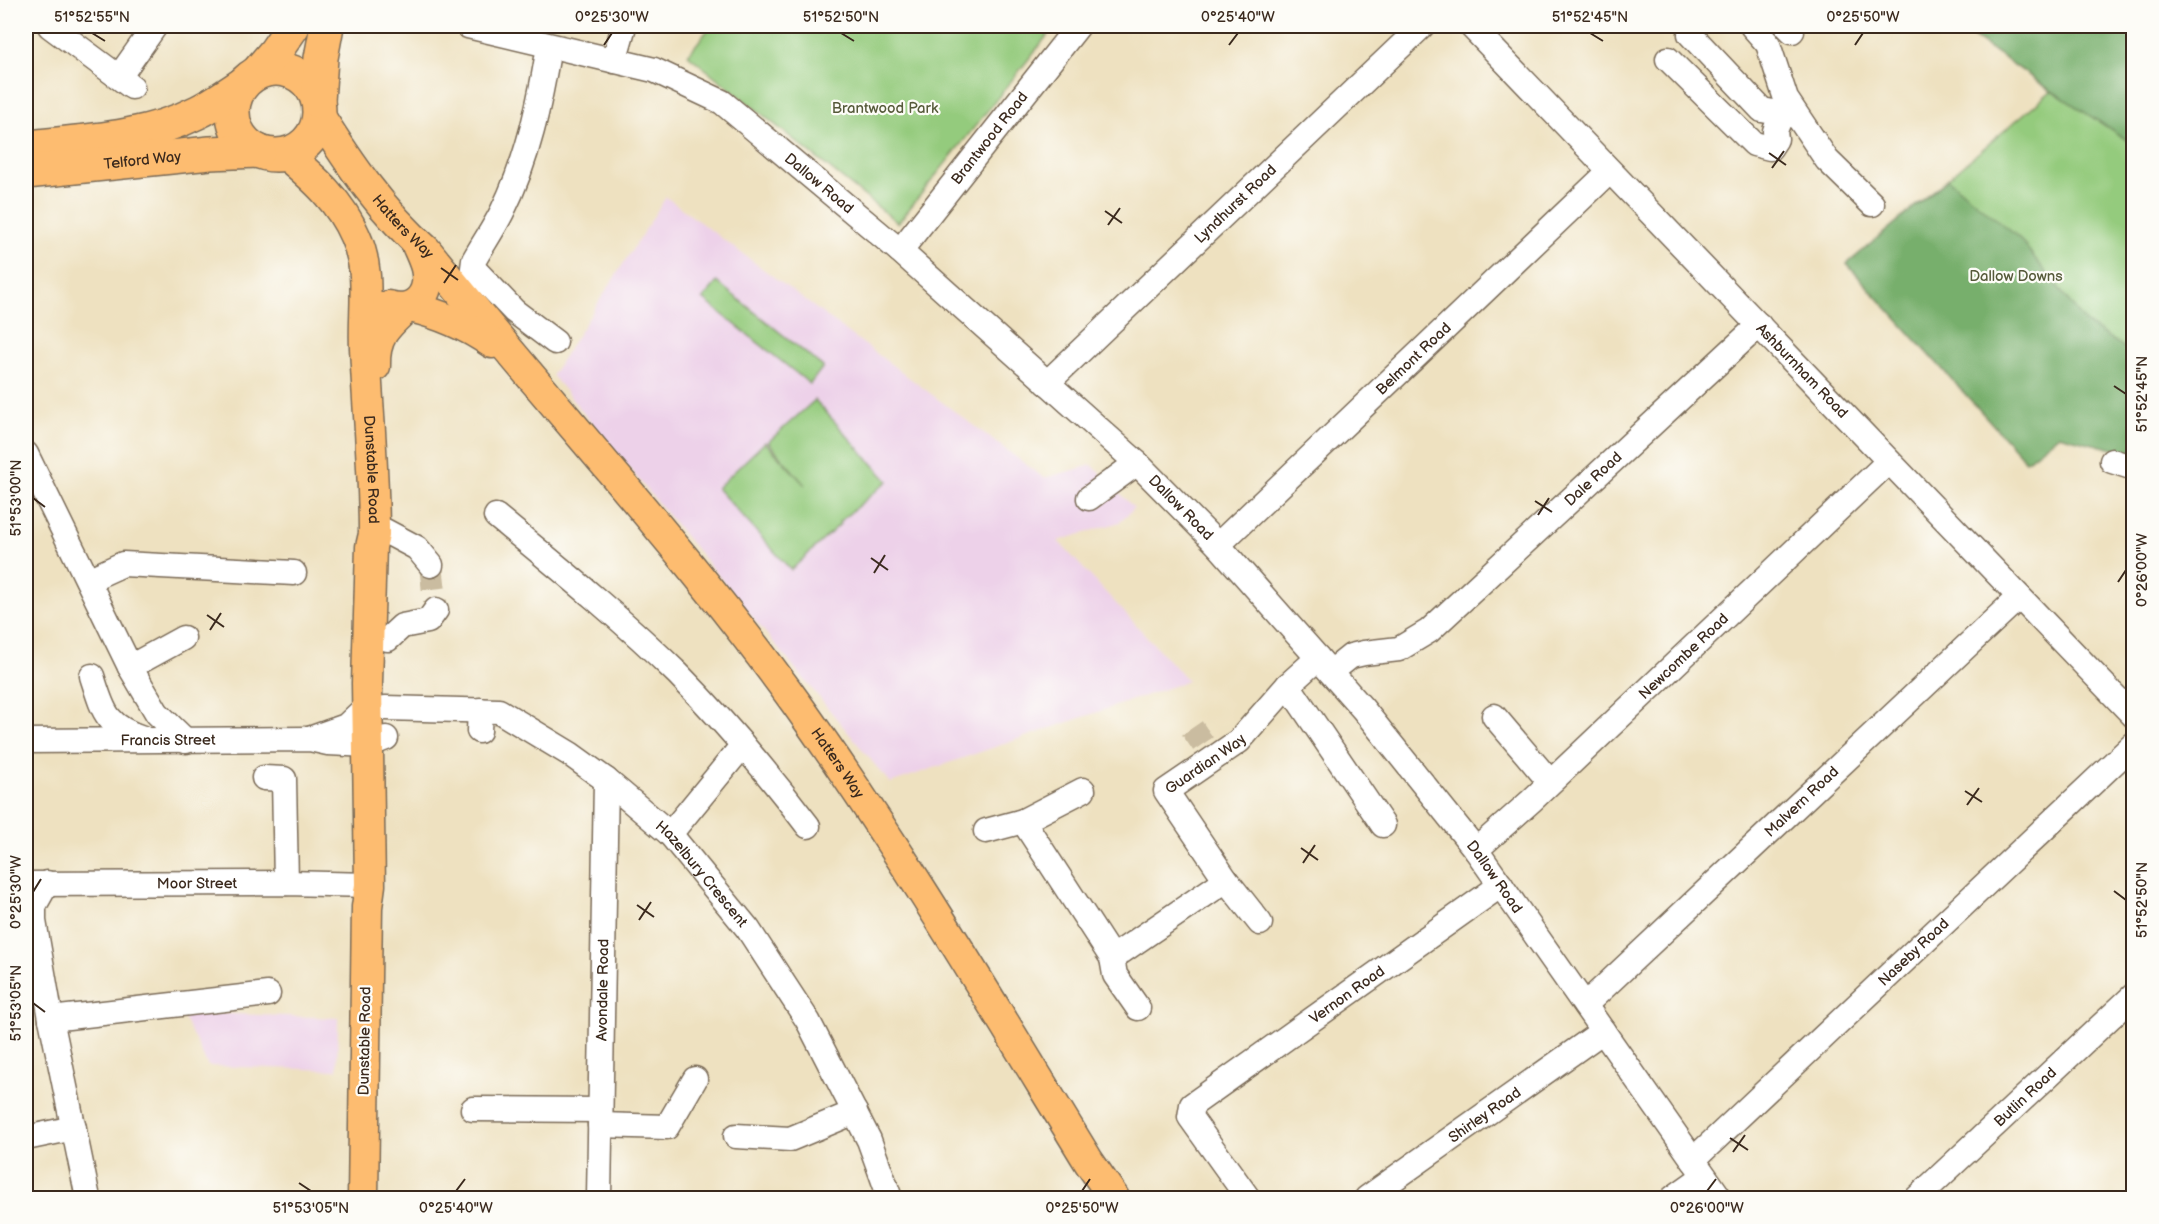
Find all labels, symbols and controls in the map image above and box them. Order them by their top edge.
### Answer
text: 51°52'55"N [54,8,130,27]
text: 0°25'30"W [575,8,649,27]
text: 51°52'50"N [803,8,879,27]
text: 0°25'40"W [1201,8,1275,27]
text: 51°52'45"N [1552,8,1628,27]
text: 0°25'50"W [1826,8,1900,27]
street label: Brantwood Road [947,88,1032,188]
park label: Brantwood Park [832,99,939,118]
street label: Telford Way [103,147,182,173]
street label: Dallow Road [781,149,858,218]
street label: Lyndhurst Road [1190,160,1280,247]
street label: Hatters Way [368,191,438,262]
park label: Dallow Downs [1969,267,2063,286]
street label: Belmont Road [1372,318,1455,399]
street label: Ashburnham Road [1752,319,1852,422]
text: 51°52'45"N [2133,356,2152,432]
street label: Dunstable Road [360,414,383,524]
street label: Dale Road [1560,447,1626,510]
text: 51°53'00"N [7,459,26,537]
street label: Dallow Road [1144,471,1218,544]
text: 0°26'00"W [2133,533,2152,607]
street label: Newcombe Road [1635,609,1732,703]
street label: Hatters Way [807,724,869,802]
street label: Francis Street [120,730,216,750]
street label: Guardian Way [1161,730,1250,798]
street label: Malvern Road [1760,762,1843,841]
street label: Hazelbury Crescent [652,816,752,931]
street label: Dallow Road [1463,837,1527,917]
text: 0°25'30"W [7,855,26,929]
text: 51°52'50"N [2133,862,2152,938]
street label: Moor Street [157,874,238,893]
street label: Naseby Road [1874,914,1953,990]
street label: Avondale Road [592,939,613,1041]
street label: Vernon Road [1305,961,1388,1028]
text: 51°53'05"N [7,965,26,1041]
street label: Dunstable Road [355,986,375,1096]
street label: Butlin Road [1990,1063,2060,1131]
street label: Shirley Road [1445,1083,1525,1147]
text: 51°53'05"N [273,1199,349,1218]
text: 0°25'40"W [419,1199,493,1218]
text: 0°25'50"W [1045,1199,1119,1218]
text: 0°26'00"W [1670,1199,1744,1218]

